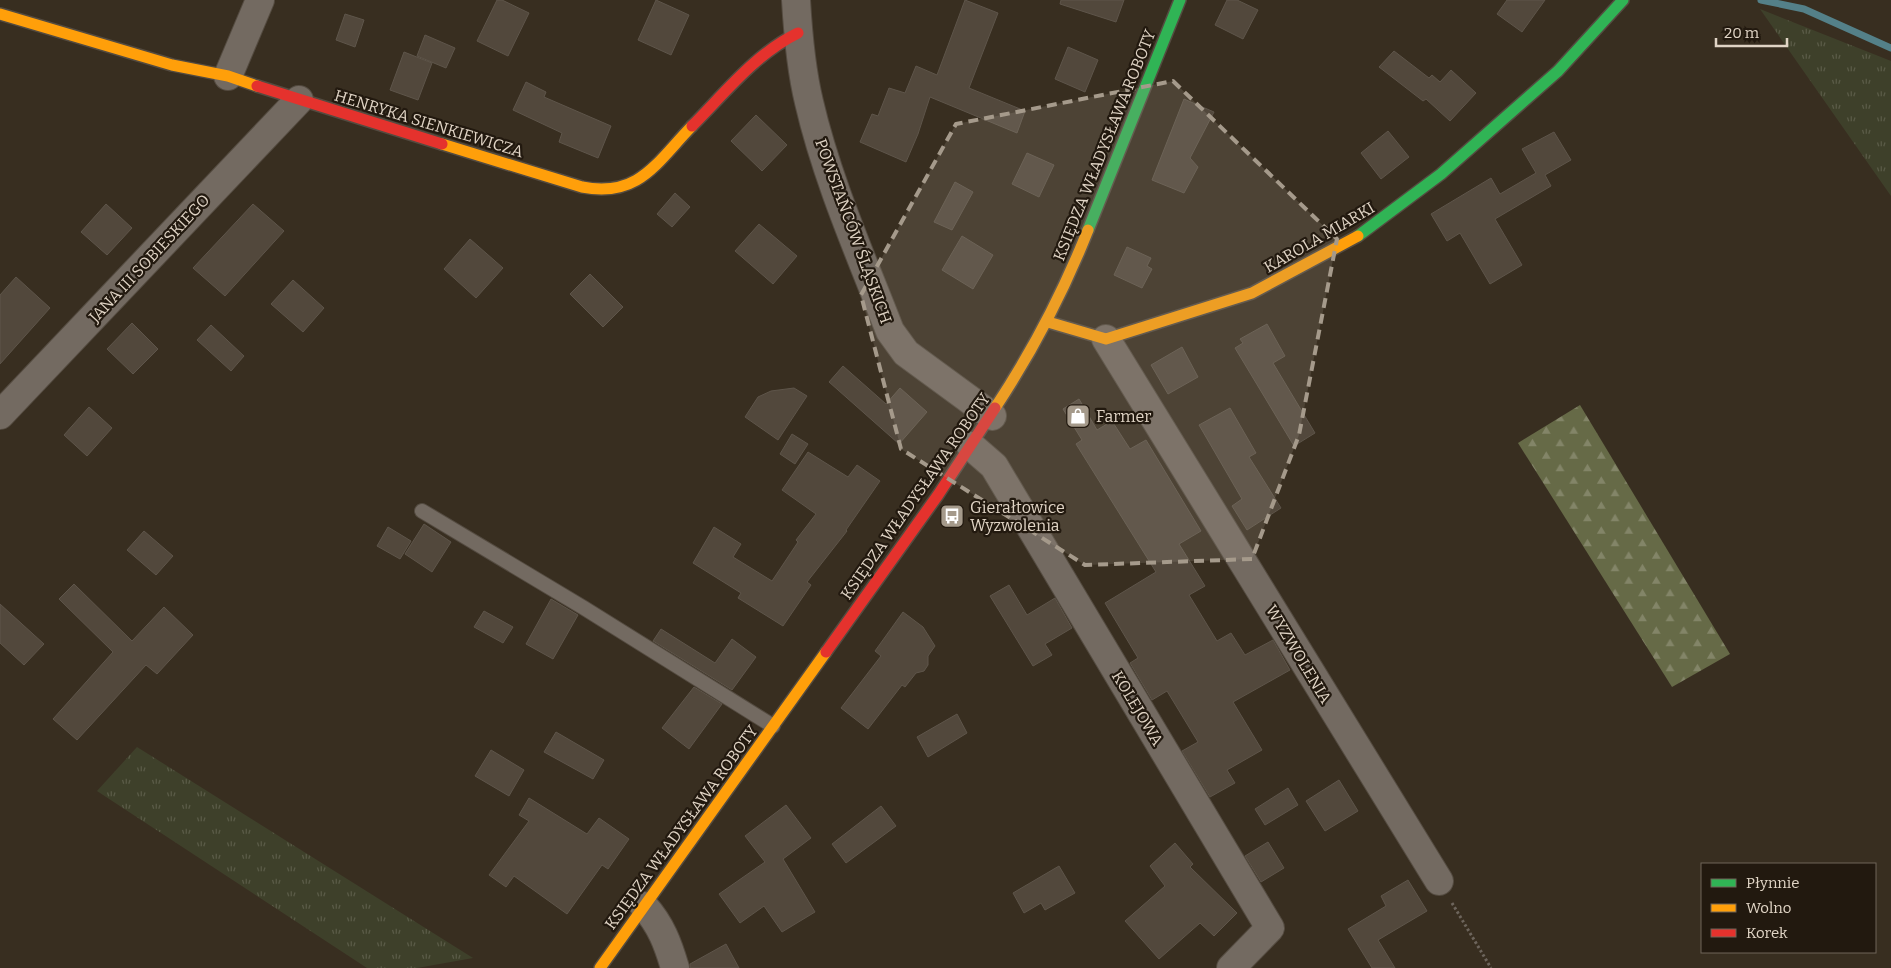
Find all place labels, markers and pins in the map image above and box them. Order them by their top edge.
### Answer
shop icon: Farmer [1065,403,1091,429]
place label: Farmer [1096,407,1151,426]
place label: Gierałtowice Wyzwolenia [970,498,1065,535]
bus stop icon: Gierałtowice Wyzwolenia [939,503,965,529]

